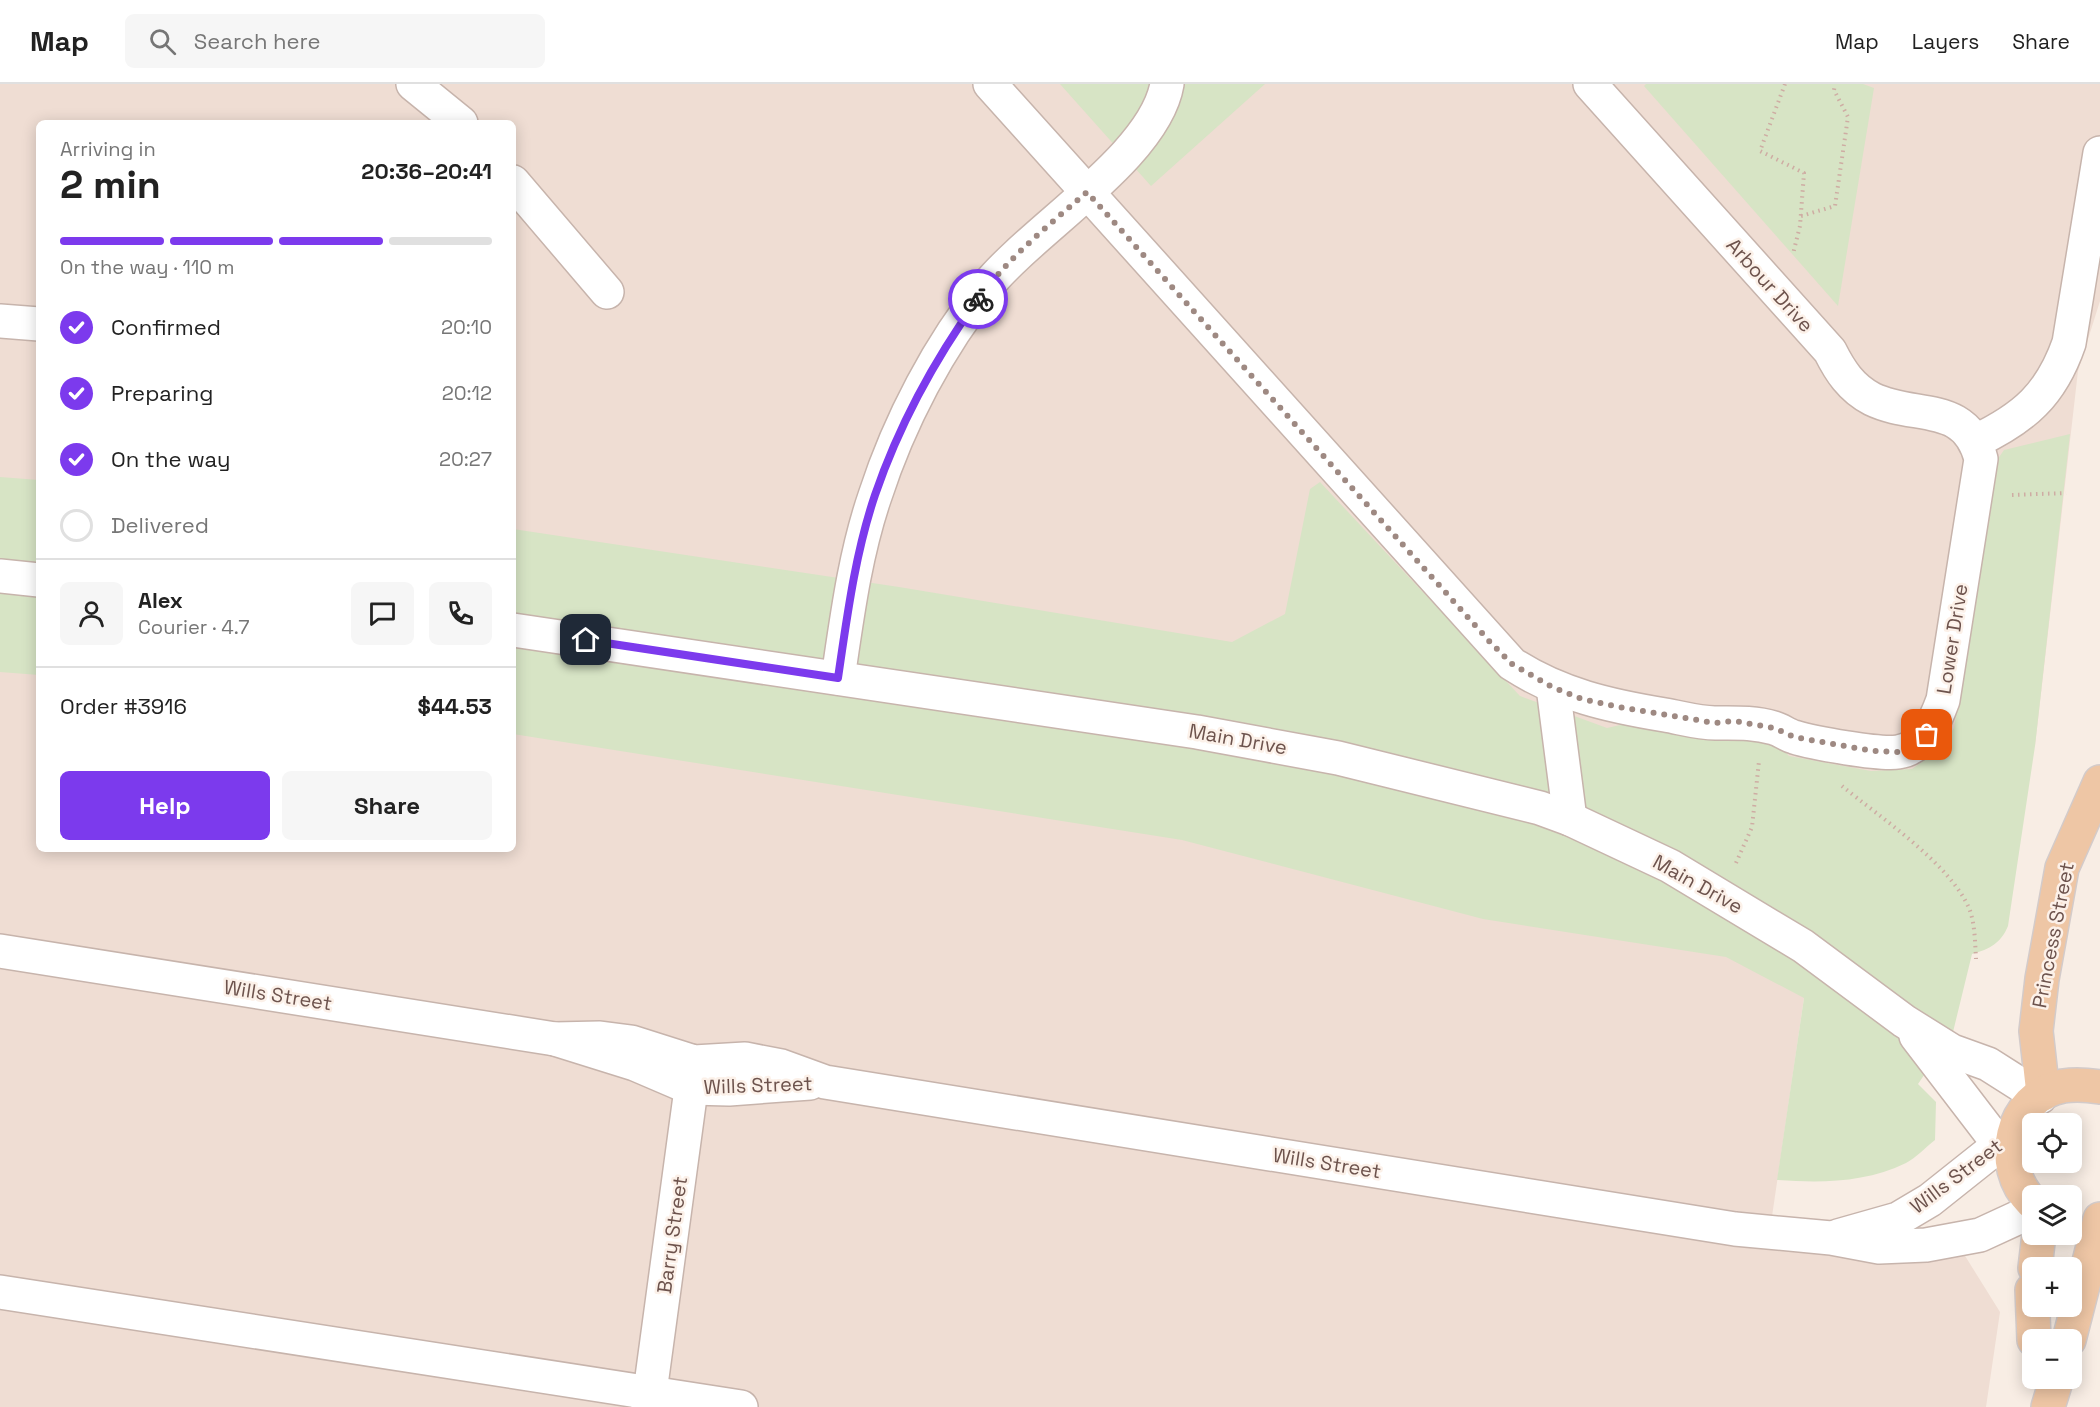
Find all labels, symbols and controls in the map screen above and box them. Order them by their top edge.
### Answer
search box [125,14,545,68]
text: Map [30,23,89,59]
icon: search [146,25,179,58]
text: Search here [194,27,321,55]
text: Map [1835,28,1879,55]
text: Layers [1912,28,1979,55]
text: Share [2012,28,2070,55]
text: Arriving in [60,136,156,162]
text: 20:36–20:41 [361,157,492,185]
text: 2 min [60,160,161,209]
street label: Arbour Drive [1721,232,1819,338]
text: On the way · 110 m [60,254,234,280]
courier [948,269,1008,329]
icon: bike [962,283,995,316]
icon: check [60,311,93,344]
text: Confirmed [111,313,221,341]
text: 20:10 [441,314,492,340]
icon: check [60,377,93,410]
text: Preparing [111,379,213,407]
text: 20:12 [442,380,492,406]
icon: check [60,443,93,476]
text: On the way [111,445,230,473]
text: 20:27 [439,446,492,472]
text: Delivered [111,511,209,539]
button: person [60,582,123,645]
button: chat [351,582,414,645]
button: phone [429,582,492,645]
street label: Lower Drive [1930,582,1974,696]
text: Alex [138,586,183,614]
text: Courier · 4.7 [138,614,249,640]
pin [560,614,611,665]
icon: home [569,623,602,656]
text: Order #3916 [60,692,187,720]
text: $44.53 [418,692,492,720]
pin [1901,709,1952,760]
street label: Main Drive [1187,718,1289,760]
icon: bag [1910,718,1943,751]
button: Help [60,771,270,840]
button: Share [282,771,492,840]
street label: Main Drive [1648,849,1748,919]
street label: Princess Street [2026,860,2080,1010]
street label: Wills Street [222,974,334,1016]
street label: Wills Street [703,1070,813,1100]
map controls [2022,1113,2082,1389]
button: locate [2022,1113,2082,1173]
street label: Wills Street [1905,1133,2007,1219]
street label: Wills Street [1271,1142,1383,1184]
street label: Barry Street [651,1175,693,1295]
button: layers [2022,1185,2082,1245]
button: + [2022,1257,2082,1317]
button: − [2022,1329,2082,1389]

